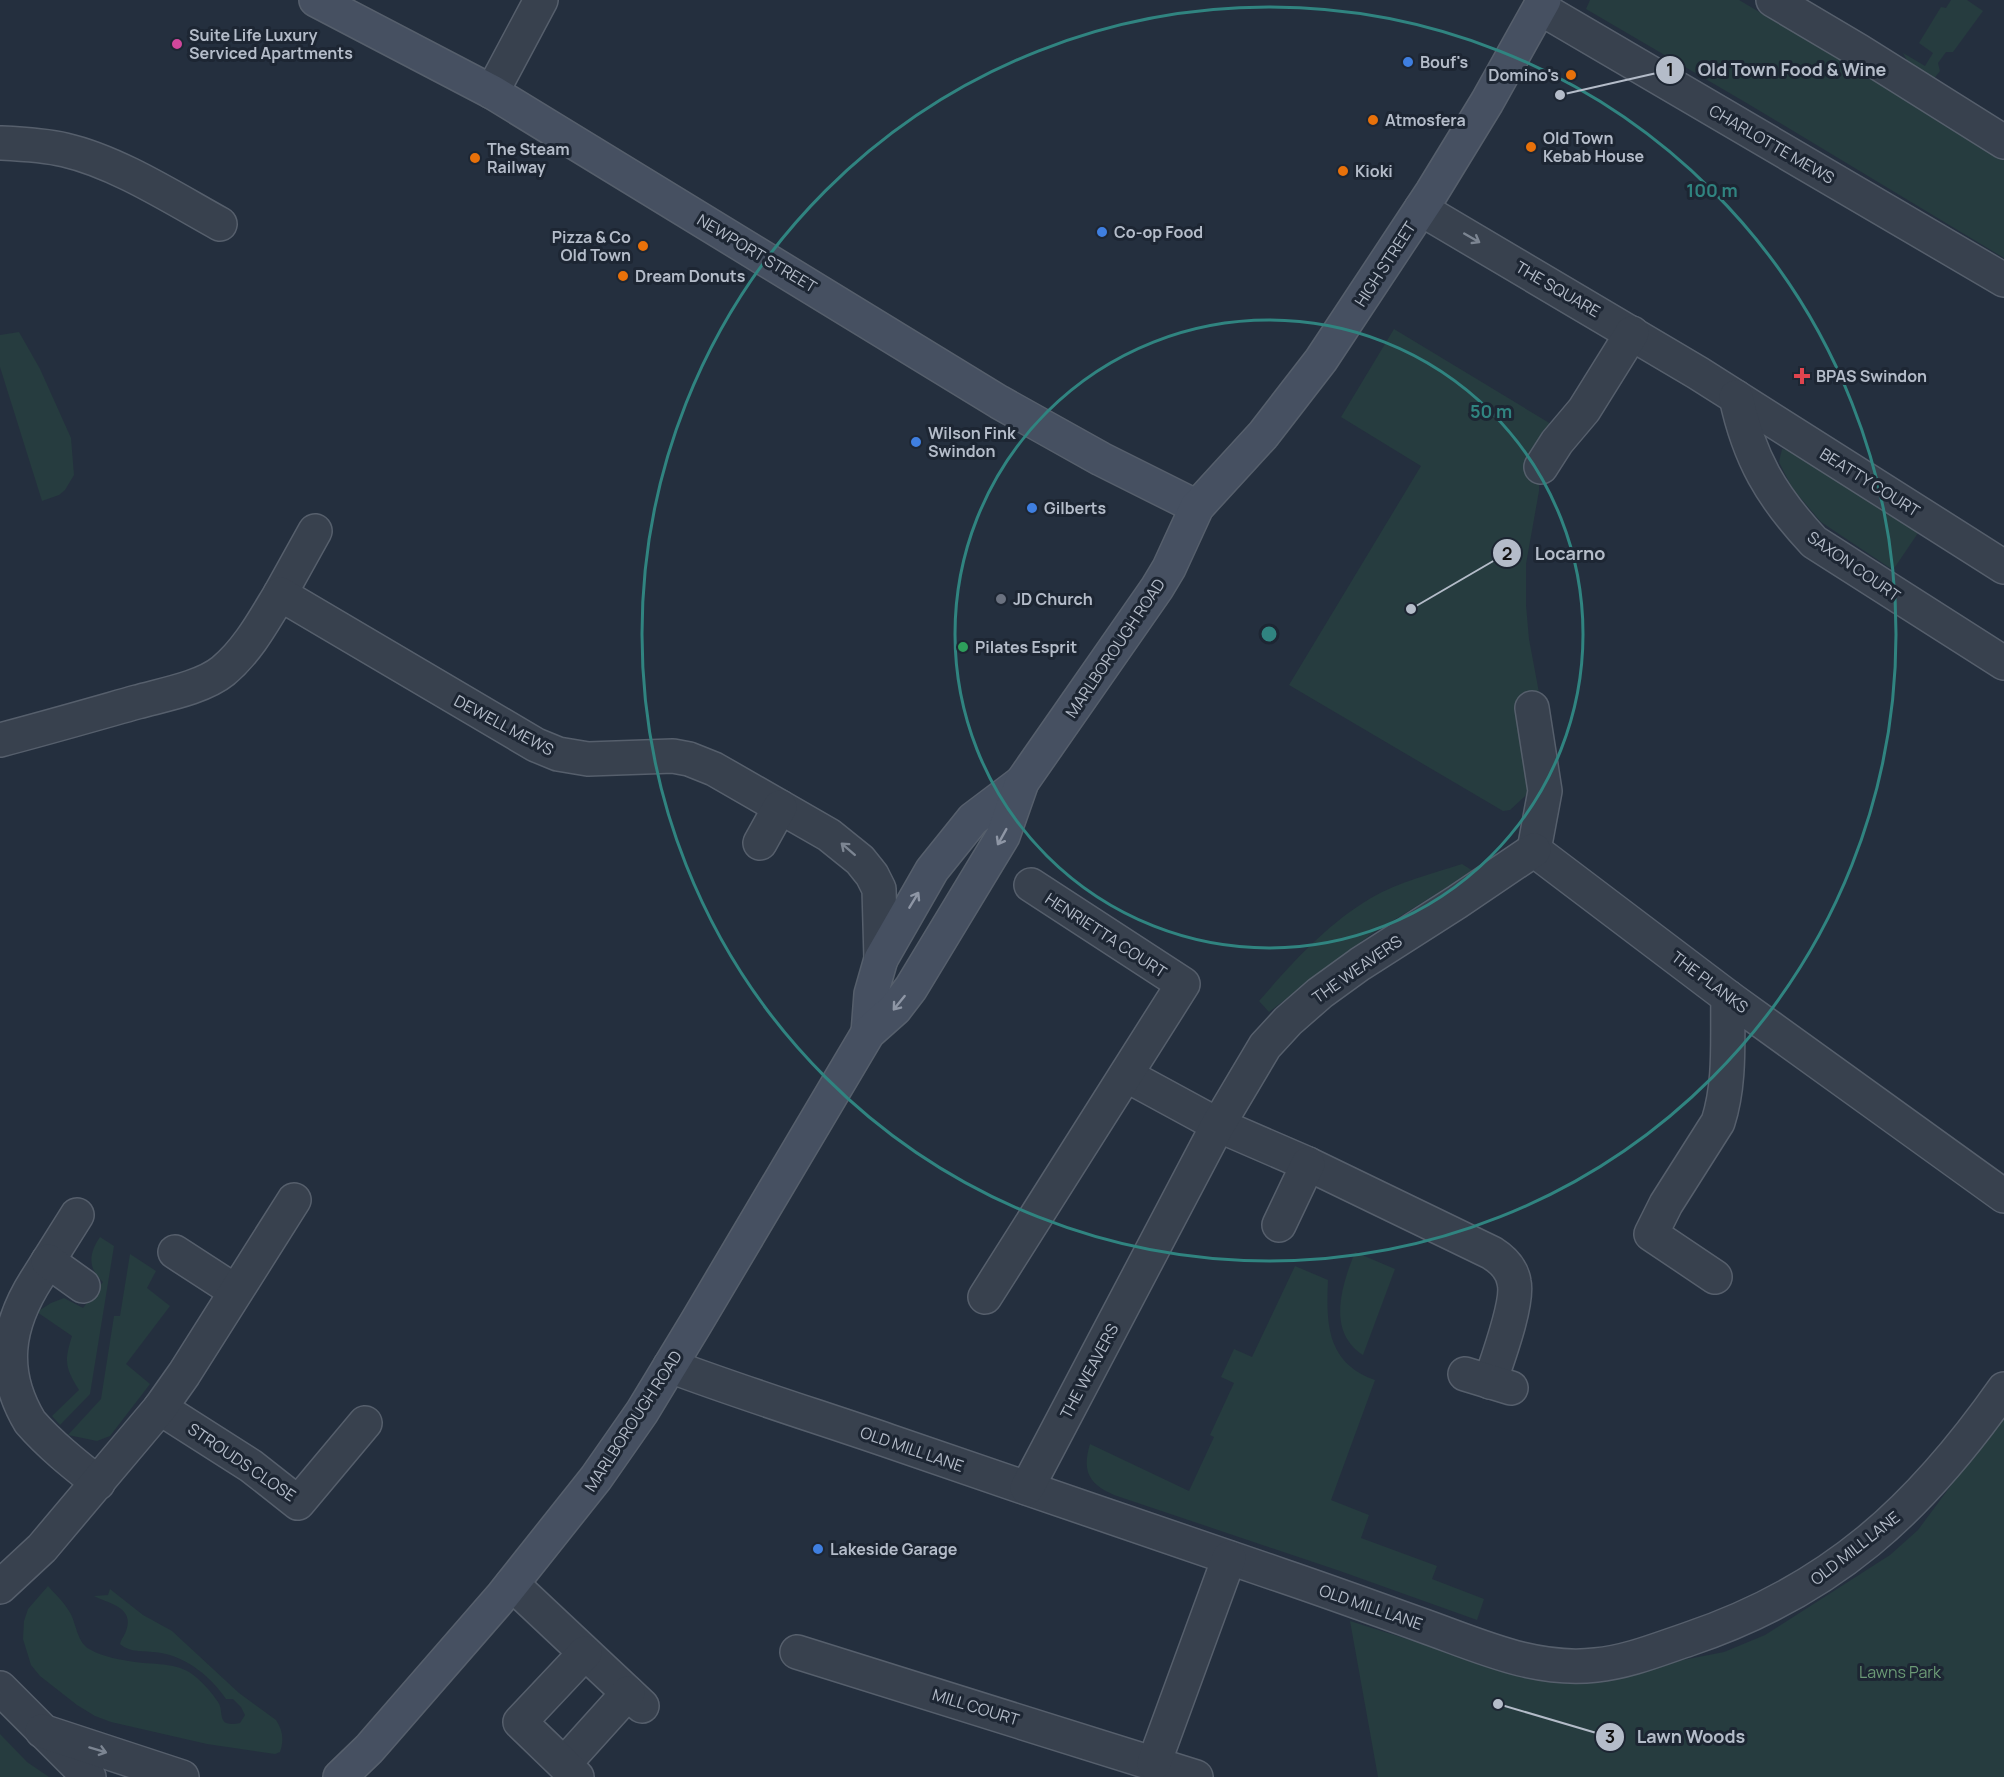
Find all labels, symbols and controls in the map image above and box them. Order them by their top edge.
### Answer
place label: Suite Life Luxury Serviced Apartments [189,24,353,64]
marker: Suite Life Luxury Serviced Apartments [170,37,184,51]
place label: Bouf's [1420,51,1468,73]
callout: Old Town Food & Wine [1655,52,1898,88]
marker: Bouf's [1401,55,1415,69]
text: 1 [1666,57,1674,81]
text: Old Town Food & Wine [1698,57,1887,81]
place label: Domino's [1488,64,1559,86]
marker: Domino's [1564,68,1578,82]
street label: CHARLOTTE MEWS [1705,99,1839,189]
place label: Atmosfera [1385,109,1466,131]
marker: Atmosfera [1366,113,1380,127]
place label: Old Town Kebab House [1543,127,1645,167]
place label: The Steam Railway [487,138,570,178]
marker: Old Town Kebab House [1524,140,1538,154]
marker: The Steam Railway [468,151,482,165]
place label: Kioki [1355,160,1393,182]
marker: Kioki [1336,164,1350,178]
text: 100 m [1686,178,1738,202]
street label: NEWPORT STREET [693,209,821,298]
street label: HIGH STREET [1349,217,1421,311]
place label: Co-op Food [1114,221,1203,243]
marker: Co-op Food [1095,225,1109,239]
place label: Pizza & Co Old Town [552,226,631,266]
one-way arrow [1463,233,1480,245]
marker: Pizza & Co Old Town [636,239,650,253]
street label: THE SQUARE [1512,256,1604,322]
place label: Dream Donuts [635,265,746,287]
marker: Dream Donuts [616,269,630,283]
place label: BPAS Swindon [1816,365,1927,387]
marker: BPAS Swindon [1793,367,1811,385]
text: 50 m [1470,399,1512,423]
place label: Wilson Fink Swindon [928,422,1016,462]
marker: Wilson Fink Swindon [909,435,923,449]
street label: BEATTY COURT [1816,442,1925,522]
place label: Gilberts [1044,497,1106,519]
marker: Gilberts [1025,501,1039,515]
street label: SAXON COURT [1803,526,1905,606]
callout: Locarno [1492,535,1617,571]
text: 2 [1502,541,1512,565]
text: Locarno [1535,541,1605,565]
street label: MARLBOROUGH ROAD [1060,574,1170,722]
place label: JD Church [1013,588,1093,610]
marker: JD Church [994,592,1008,606]
centre of rings [1259,624,1279,644]
place label: Pilates Esprit [975,636,1077,658]
marker: Pilates Esprit [956,640,970,654]
street label: DEWELL MEWS [450,690,558,761]
one-way arrow [996,828,1008,845]
one-way arrow [840,843,856,857]
street label: HENRIETTA COURT [1041,887,1171,983]
one-way arrow [908,892,920,909]
street label: THE WEAVERS [1308,930,1406,1008]
street label: THE PLANKS [1667,946,1753,1018]
one-way arrow [893,995,906,1011]
street label: THE WEAVERS [1055,1320,1123,1422]
street label: MARLBOROUGH ROAD [579,1346,687,1496]
street label: STROUDS CLOSE [184,1418,300,1506]
street label: OLD MILL LANE [857,1421,967,1477]
street label: OLD MILL LANE [1806,1506,1904,1590]
place label: Lakeside Garage [830,1538,958,1560]
marker: Lakeside Garage [811,1542,825,1556]
street label: OLD MILL LANE [1316,1579,1426,1635]
park label: Lawns Park [1859,1661,1942,1683]
street label: MILL COURT [930,1683,1023,1731]
callout: Lawn Woods [1595,1719,1757,1755]
text: 3 [1605,1724,1615,1748]
text: Lawn Woods [1637,1724,1745,1748]
one-way arrow [88,1745,107,1756]

